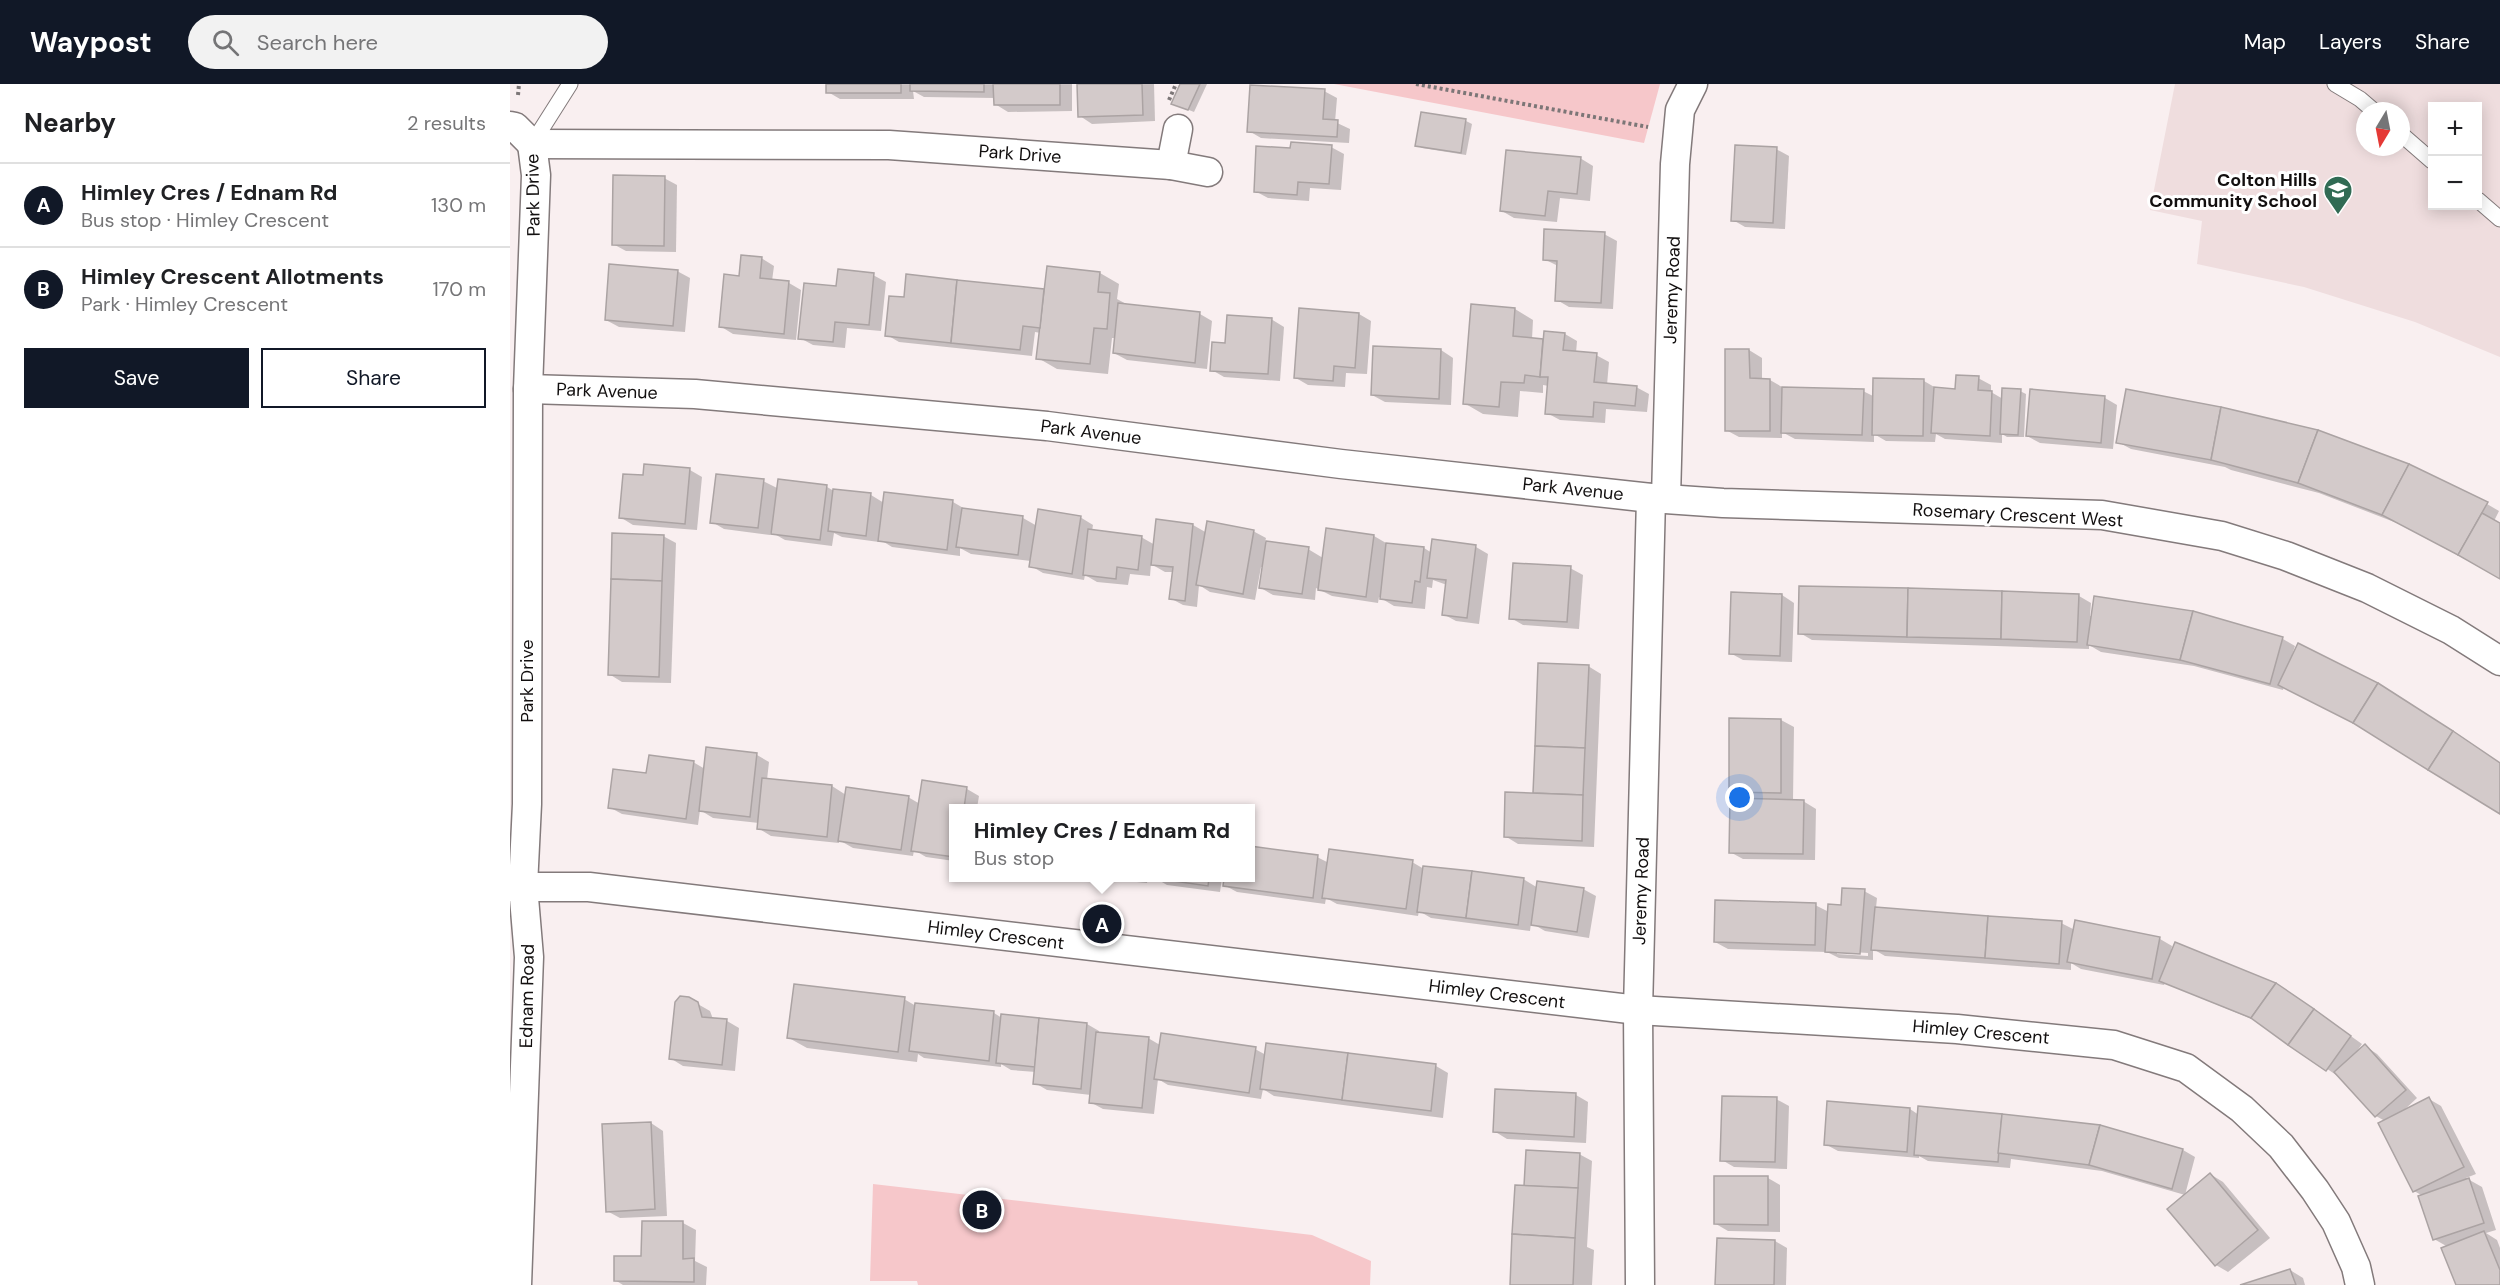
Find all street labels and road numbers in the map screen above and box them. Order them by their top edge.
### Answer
street label: Park Drive [978,139,1062,169]
street label: Park Drive [520,153,546,237]
street label: Jeremy Road [1658,235,1686,345]
street label: Park Avenue [556,377,658,405]
street label: Park Avenue [1039,414,1143,450]
street label: Park Avenue [1521,472,1625,506]
street label: Rosemary Crescent West [1912,497,2124,533]
street label: Park Drive [515,640,539,722]
street label: Jeremy Road [1627,836,1655,946]
street label: Himley Crescent [926,915,1066,955]
street label: Ednam Road [514,944,540,1048]
street label: Himley Crescent [1427,974,1567,1014]
street label: Himley Crescent [1911,1014,2051,1050]

